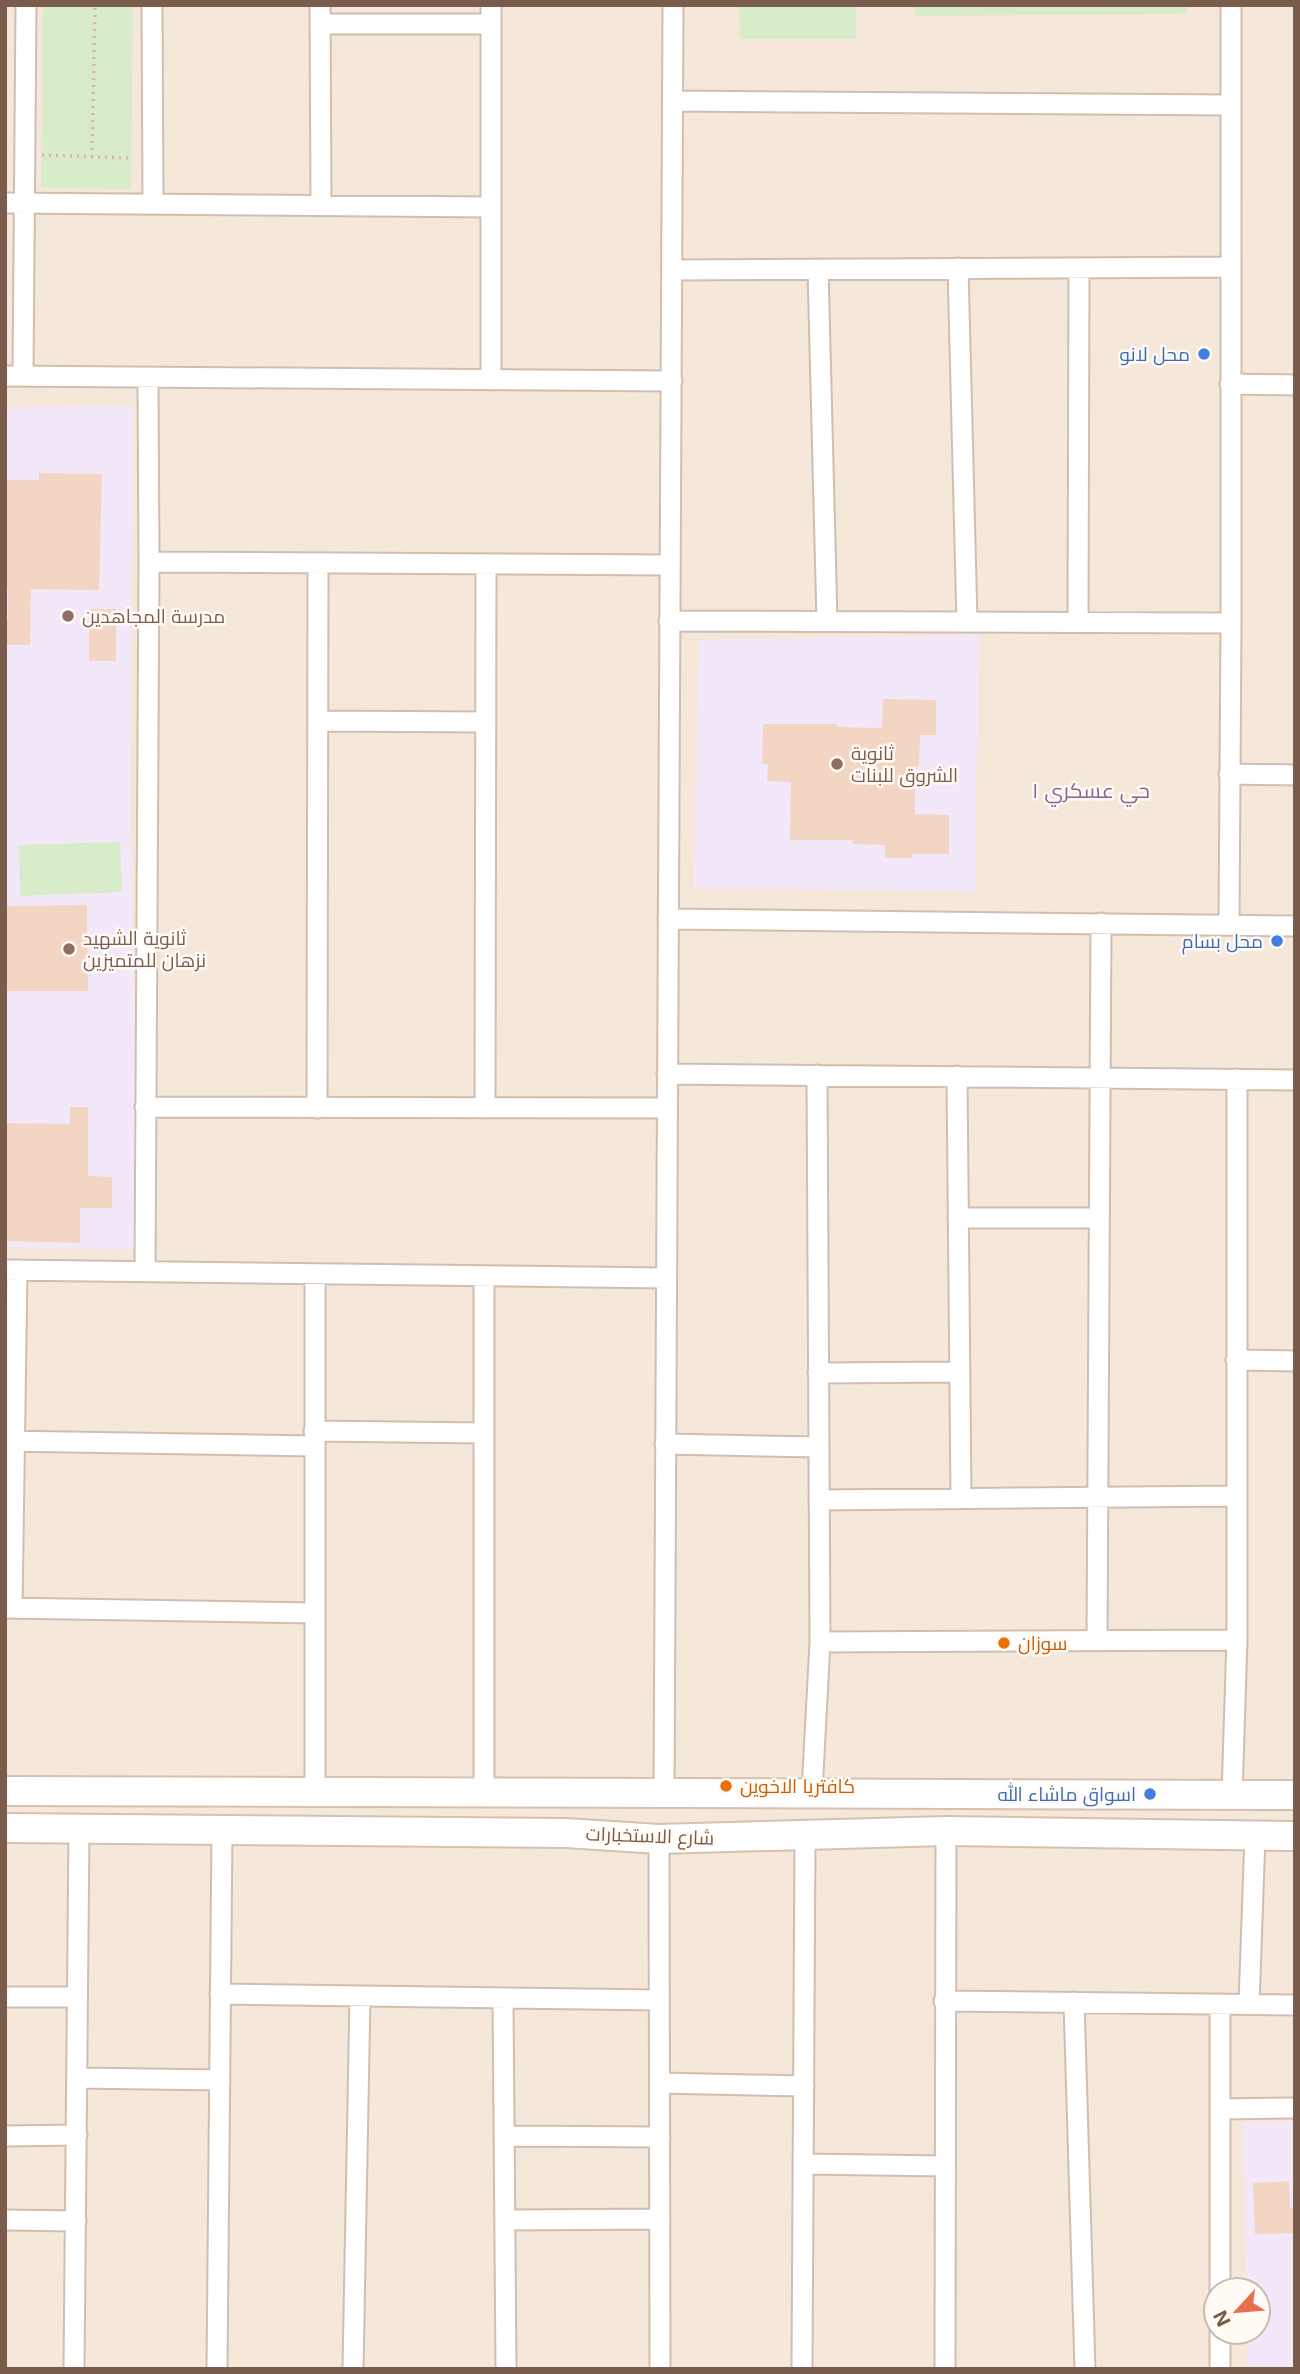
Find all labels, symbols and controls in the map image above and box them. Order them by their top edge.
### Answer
place label: محل لانو [1119,343,1190,366]
marker: محل لانو [1196,346,1212,362]
place label: مدرسة المجاهدين [82,605,225,628]
marker: مدرسة المجاهدين [60,608,76,624]
place label: ثانوية الشروق للبنات [851,742,958,788]
marker: ثانوية الشروق للبنات [829,756,845,772]
district label: حي عسكري ١ [1032,778,1150,807]
place label: ثانوية الشهيد نزهان للمتميزين [83,927,206,972]
place label: محل بسام [1182,930,1263,955]
marker: محل بسام [1269,933,1285,949]
marker: ثانوية الشهيد نزهان للمتميزين [61,941,77,957]
place label: سوزان [1018,1632,1067,1655]
marker: سوزان [996,1635,1012,1651]
place label: كافتريا الاخوين [740,1775,855,1798]
marker: كافتريا الاخوين [718,1778,734,1794]
place label: اسواق ماشاء الله [997,1782,1136,1807]
marker: اسواق ماشاء الله [1142,1786,1158,1802]
street label: شارع الاستخبارات [585,1822,715,1852]
north arrow [1202,2276,1272,2346]
text: N [1209,2307,1236,2330]

